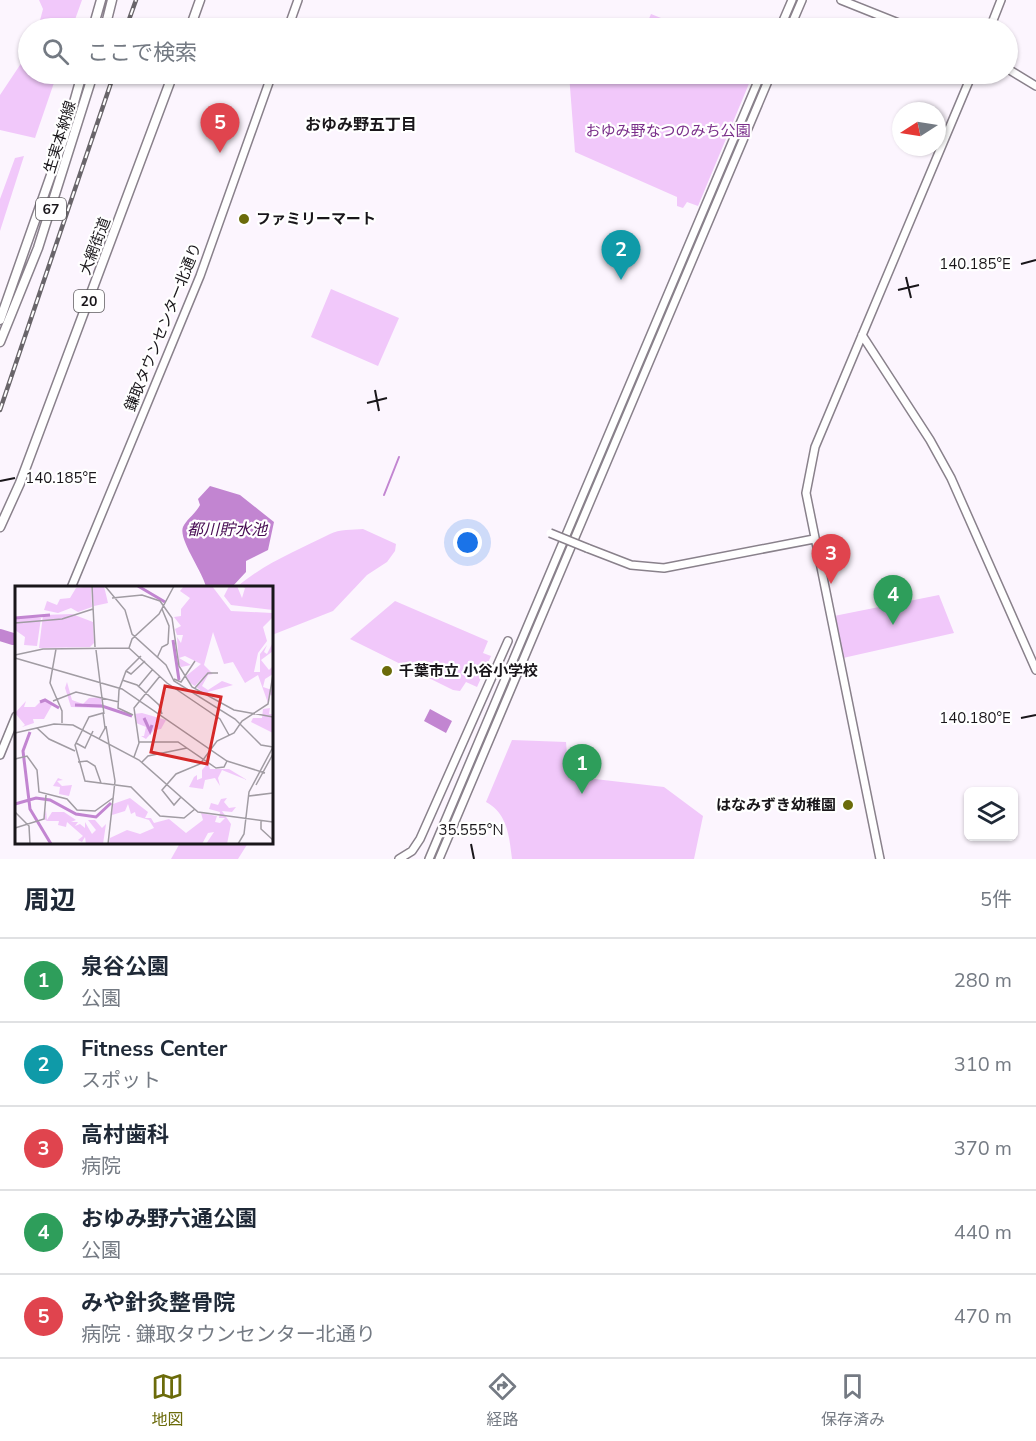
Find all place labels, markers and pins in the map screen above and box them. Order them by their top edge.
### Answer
pin: 5 [200,104,240,153]
place label: ファミリーマート [256,209,376,229]
marker: ファミリーマート [237,212,251,226]
pin: 2 [602,230,640,280]
pin: 3 [812,534,850,584]
pin: 4 [874,576,912,625]
place label: 千葉市立 小谷小学校 [399,661,538,681]
marker: 千葉市立 小谷小学校 [380,664,394,678]
pin: 1 [562,744,602,794]
place label: はなみずき幼稚園 [716,795,836,815]
marker: はなみずき幼稚園 [841,798,855,812]

